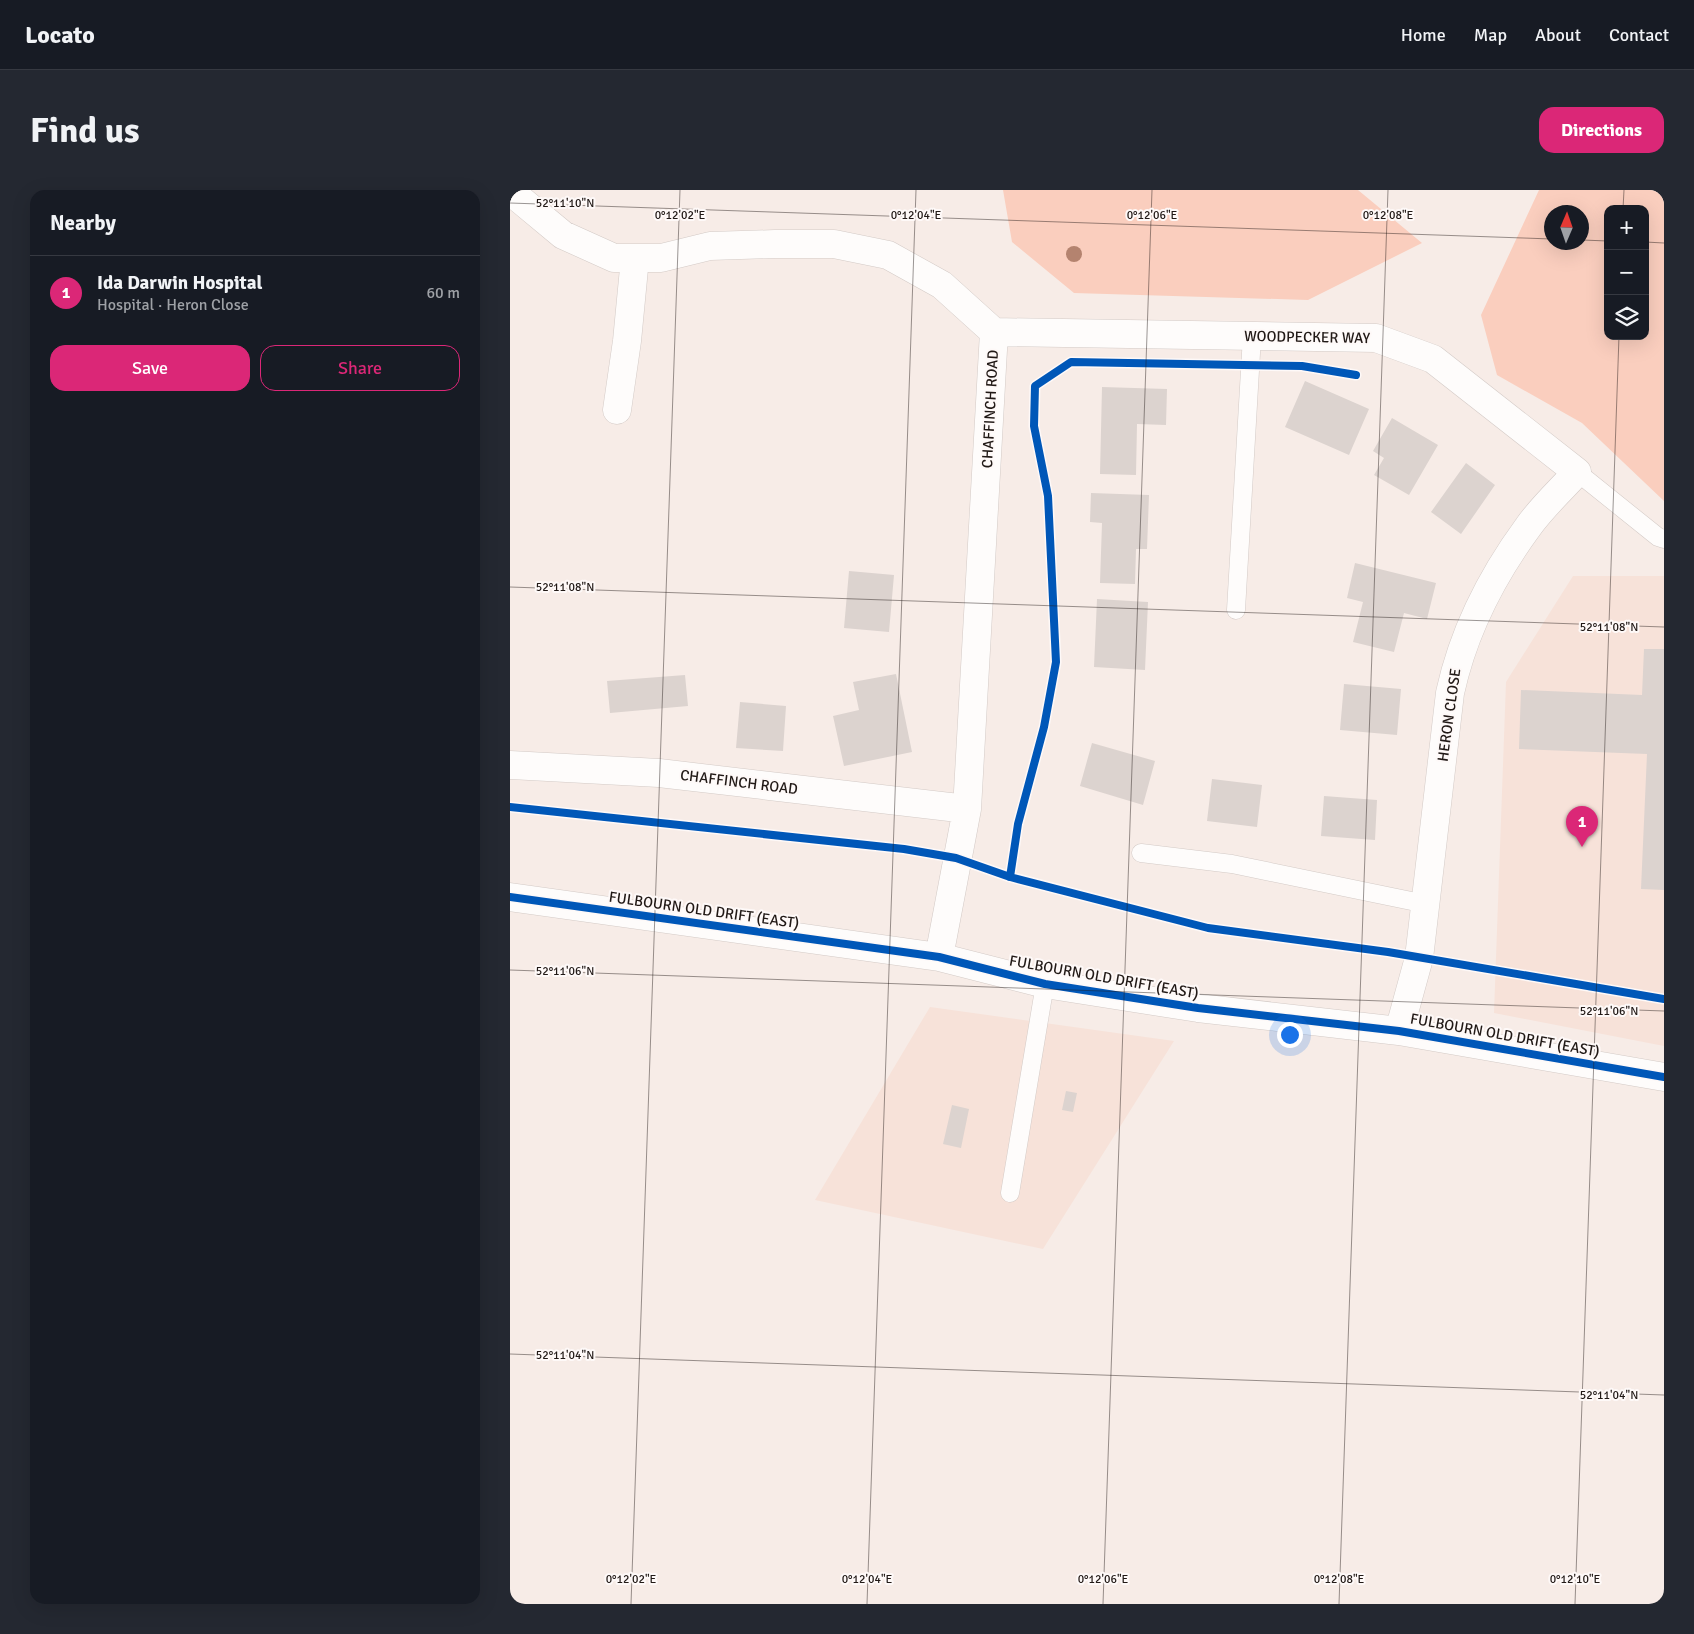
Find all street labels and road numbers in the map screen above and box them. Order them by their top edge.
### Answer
street label: WOODPECKER WAY [1244,327,1371,347]
street label: CHAFFINCH ROAD [978,349,1002,469]
street label: HERON CLOSE [1434,667,1464,763]
street label: CHAFFINCH ROAD [679,766,799,798]
street label: FULBOURN OLD DRIFT (EAST) [608,888,800,932]
street label: FULBOURN OLD DRIFT (EAST) [1008,951,1200,1003]
street label: FULBOURN OLD DRIFT (EAST) [1409,1009,1601,1061]

